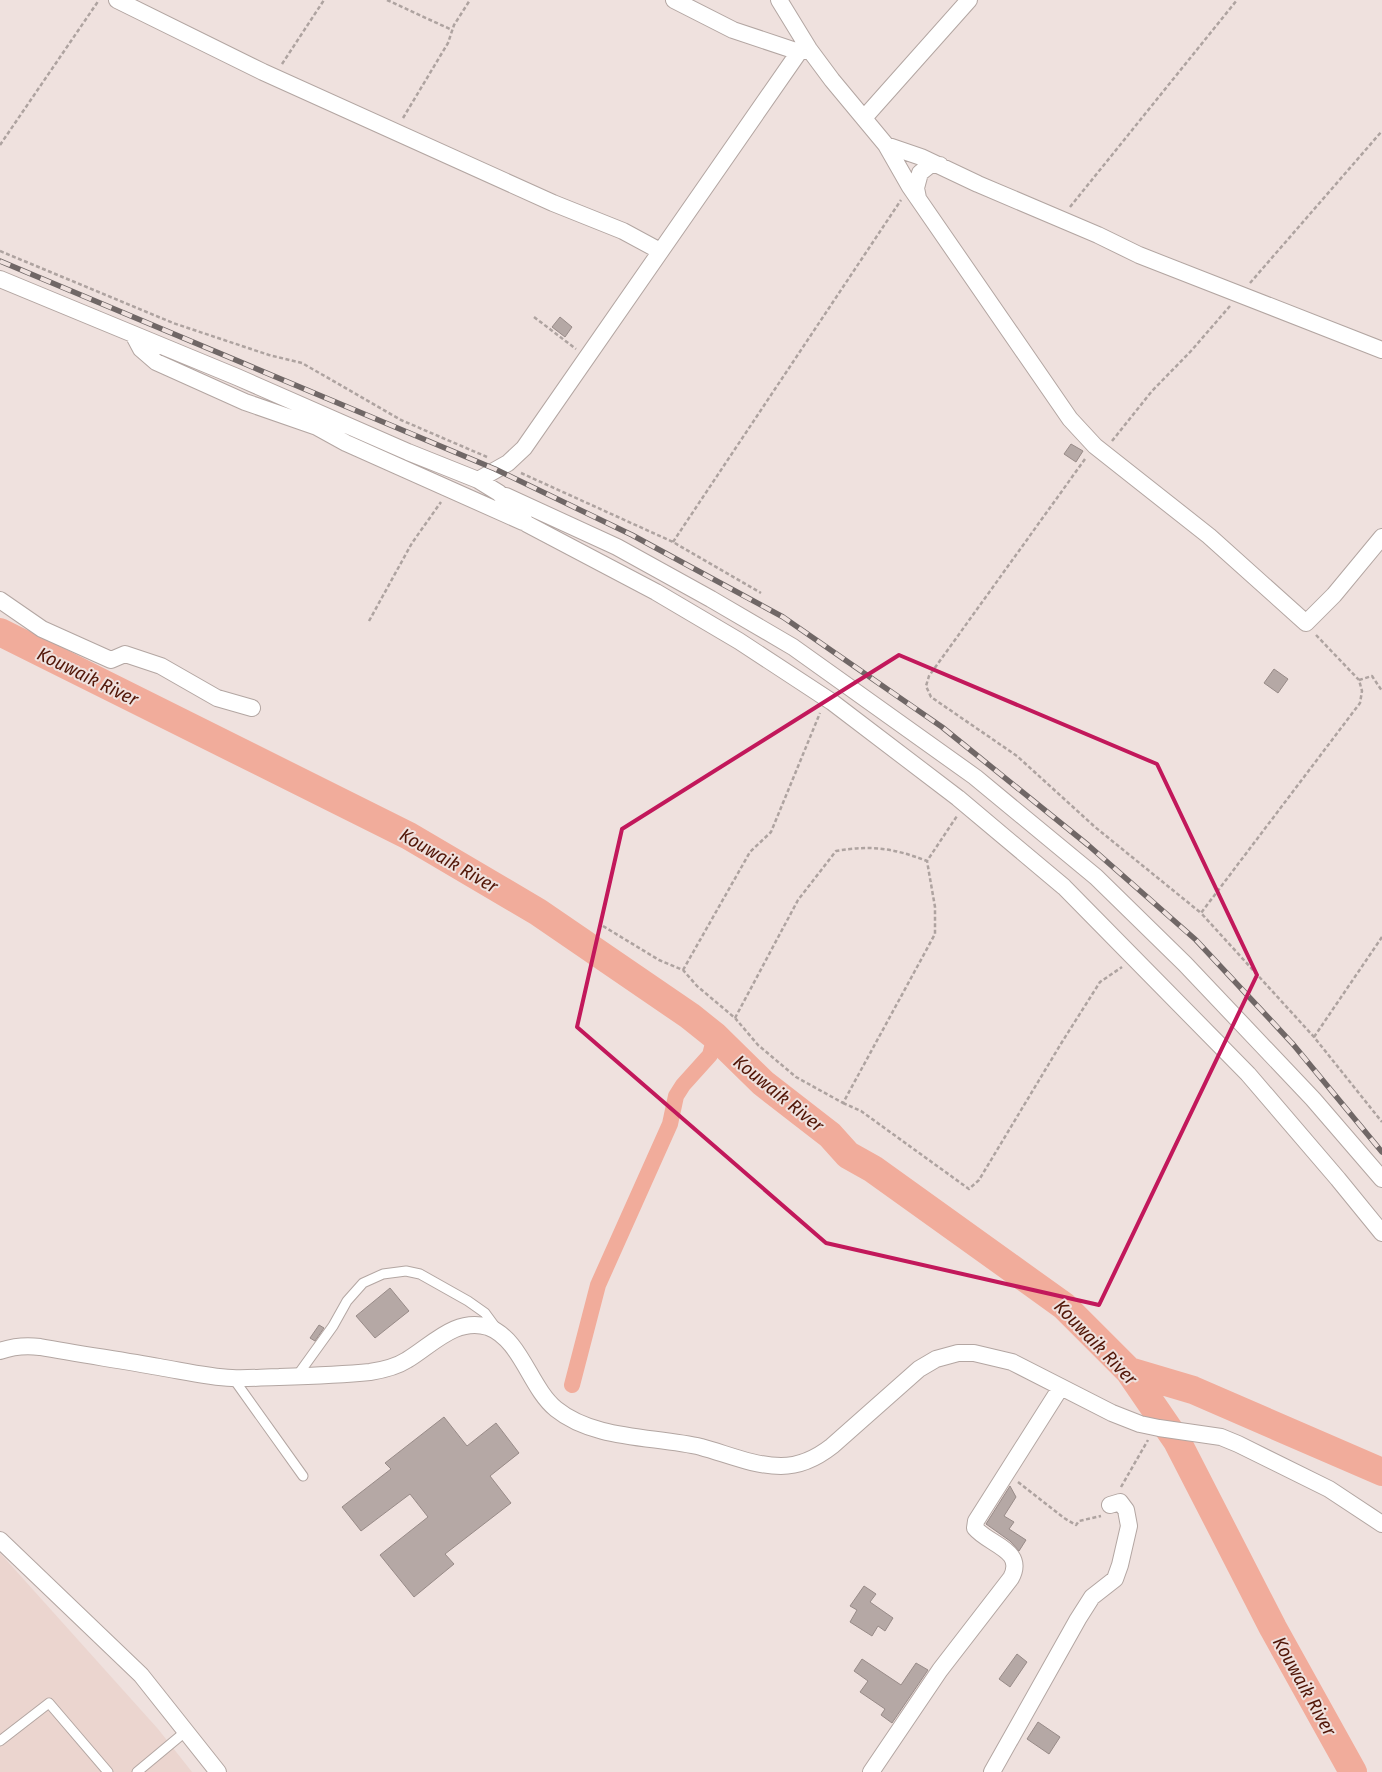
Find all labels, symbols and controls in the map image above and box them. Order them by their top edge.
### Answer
water label: Kouwaik River [34,642,143,711]
water label: Kouwaik River [396,823,503,898]
water label: Kouwaik River [729,1050,830,1138]
water label: Kouwaik River [1049,1295,1143,1391]
water label: Kouwaik River [1268,1633,1342,1741]

